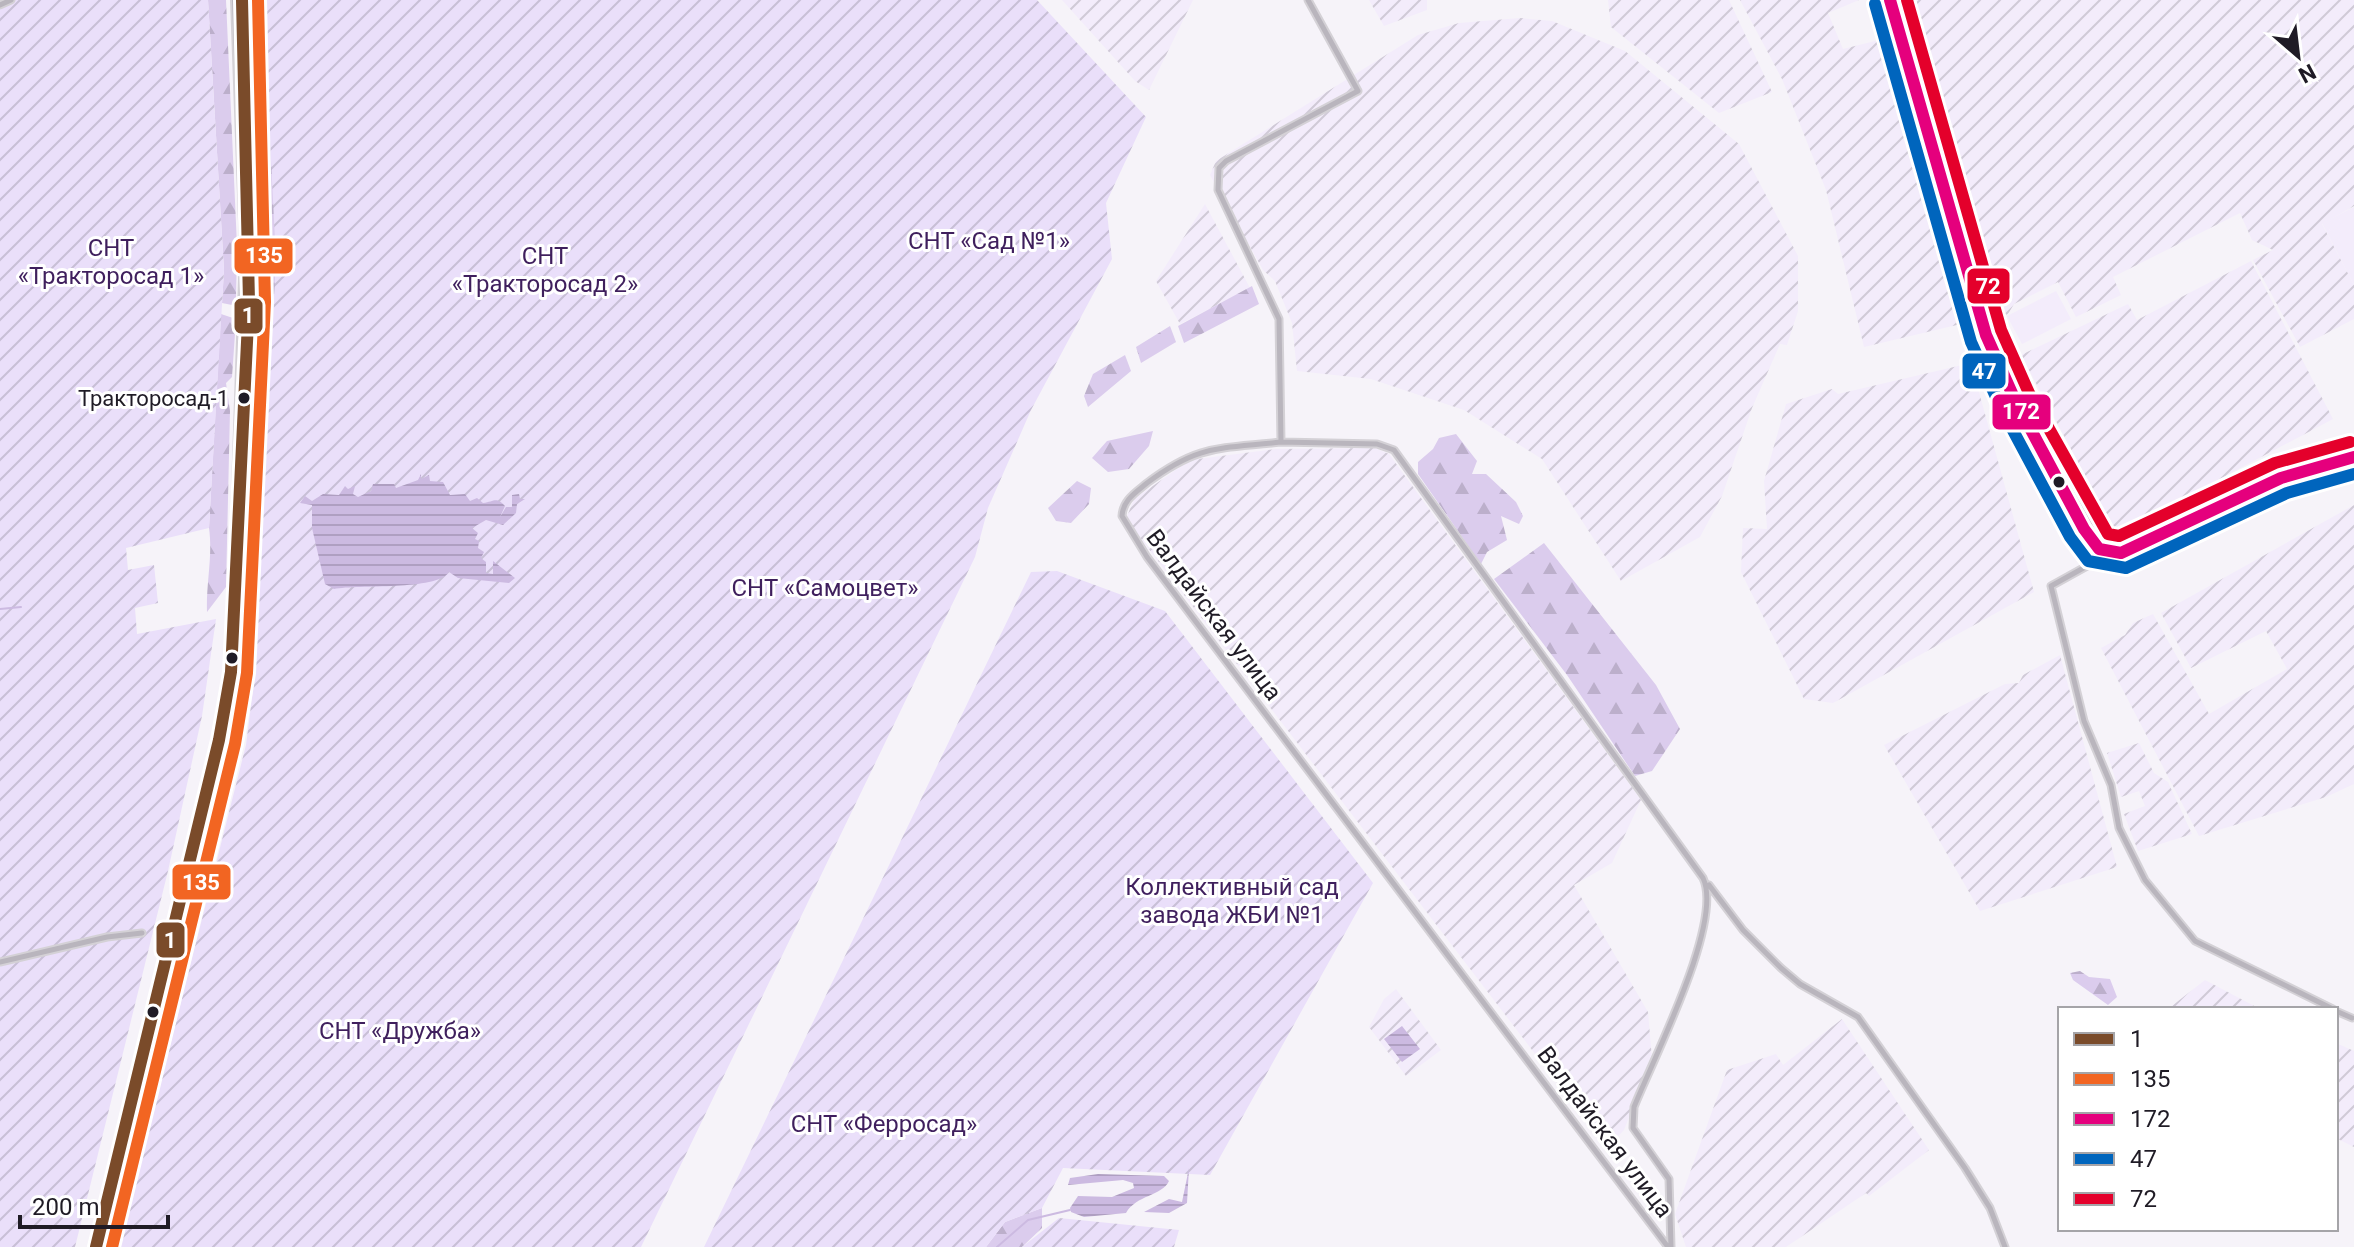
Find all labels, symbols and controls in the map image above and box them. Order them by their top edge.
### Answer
north arrow [2258,16,2338,96]
text: N [2294,59,2320,88]
park label: СНТ «Сад №1» [908,227,1070,255]
park label: СНТ «Тракторосад 1» [18,234,204,290]
line badge: 135 [233,237,294,275]
park label: СНТ «Тракторосад 2» [452,242,638,298]
text: 135 [245,243,283,268]
line badge: 72 [1966,267,2011,305]
text: 72 [1975,274,2001,299]
line badge: 1 [233,297,264,335]
text: 1 [242,303,254,328]
line badge: 47 [1961,352,2007,390]
text: 47 [1971,359,1997,384]
place label: Тракторосад-1 [78,386,229,411]
marker: Тракторосад-1 [236,390,252,406]
line badge: 172 [1991,393,2052,431]
text: 172 [2002,399,2040,424]
unlabelled marker [2051,474,2067,490]
street label: Валдайская улица [1141,524,1287,706]
park label: СНТ «Самоцвет» [732,574,918,602]
unlabelled marker [224,650,240,666]
line badge: 135 [171,863,232,901]
text: 135 [182,870,220,895]
park label: Коллективный сад завода ЖБИ №1 [1125,873,1339,929]
line badge: 1 [155,921,186,959]
text: 1 [164,928,176,953]
unlabelled marker [145,1004,161,1020]
legend [2058,1007,2338,1231]
park label: СНТ «Дружба» [319,1017,481,1045]
text: 1 [2130,1025,2144,1053]
street label: Валдайская улица [1532,1041,1678,1223]
text: 135 [2130,1065,2170,1093]
text: 172 [2130,1105,2170,1133]
park label: СНТ «Ферросад» [791,1110,977,1138]
text: 47 [2130,1145,2157,1173]
scale bar [20,1179,168,1229]
text: 72 [2130,1185,2157,1213]
text: 200 m [32,1193,99,1221]

